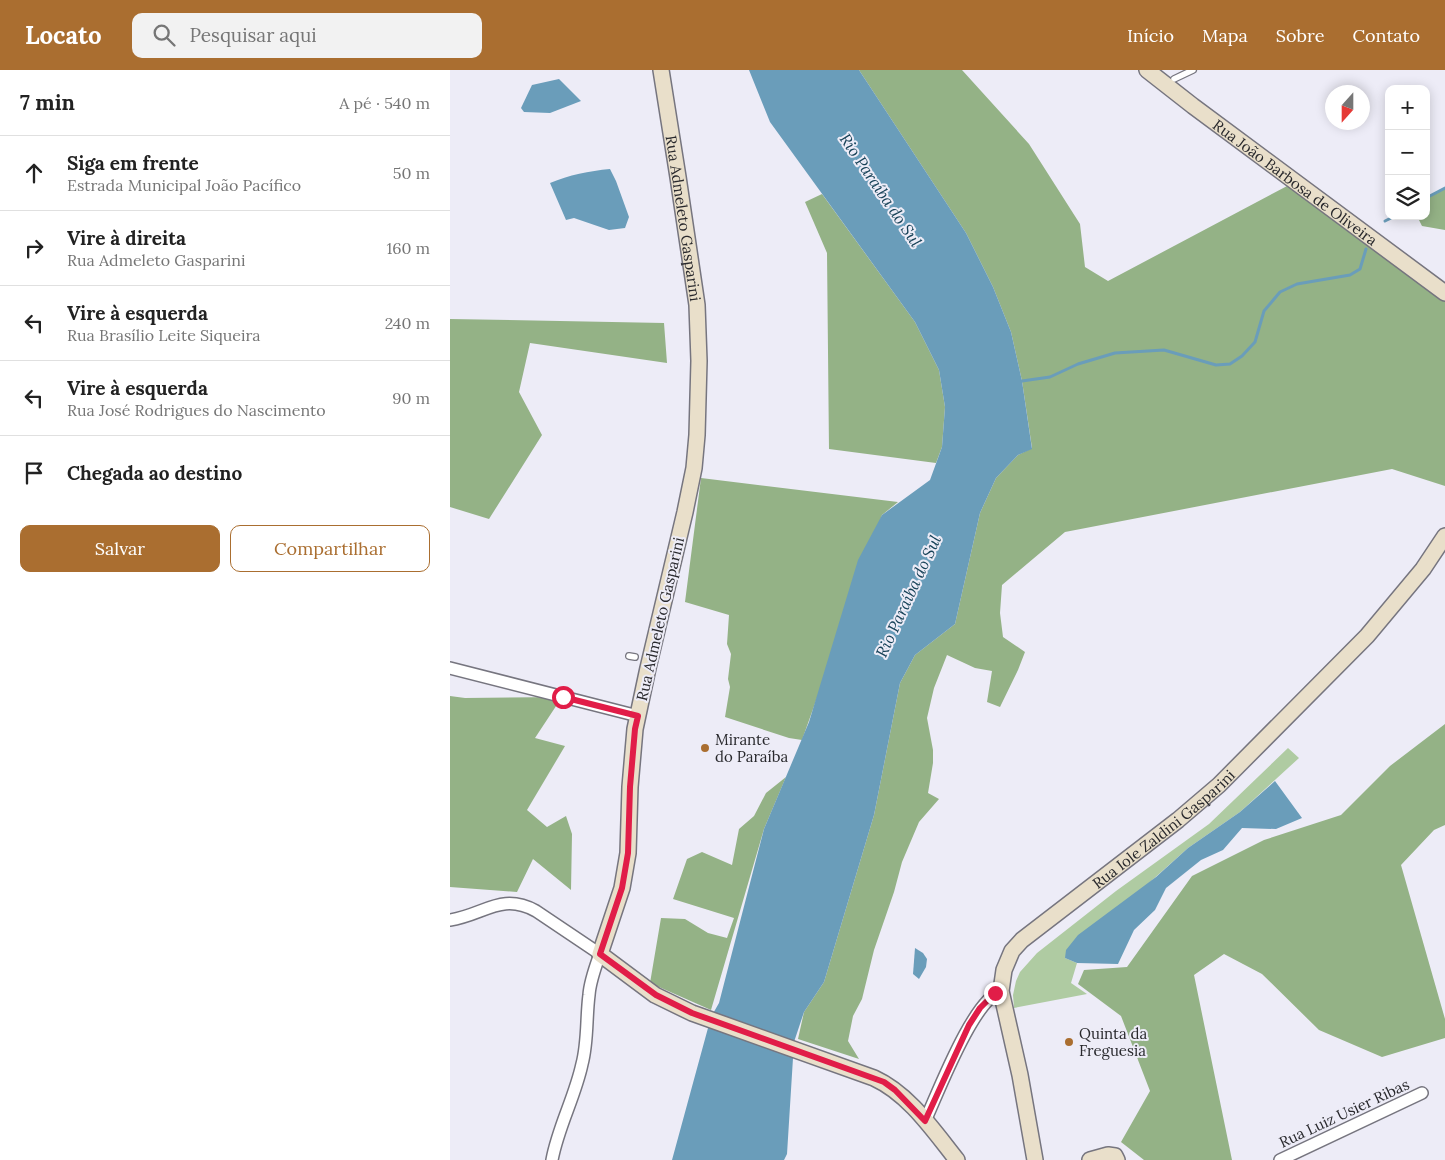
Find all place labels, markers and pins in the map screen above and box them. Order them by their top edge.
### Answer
place label: Mirante do Paraíba [715,730,788,766]
marker: Mirante do Paraíba [699,742,711,754]
place label: Quinta da Freguesia [1079,1024,1148,1060]
marker: Quinta da Freguesia [1063,1036,1075,1048]

